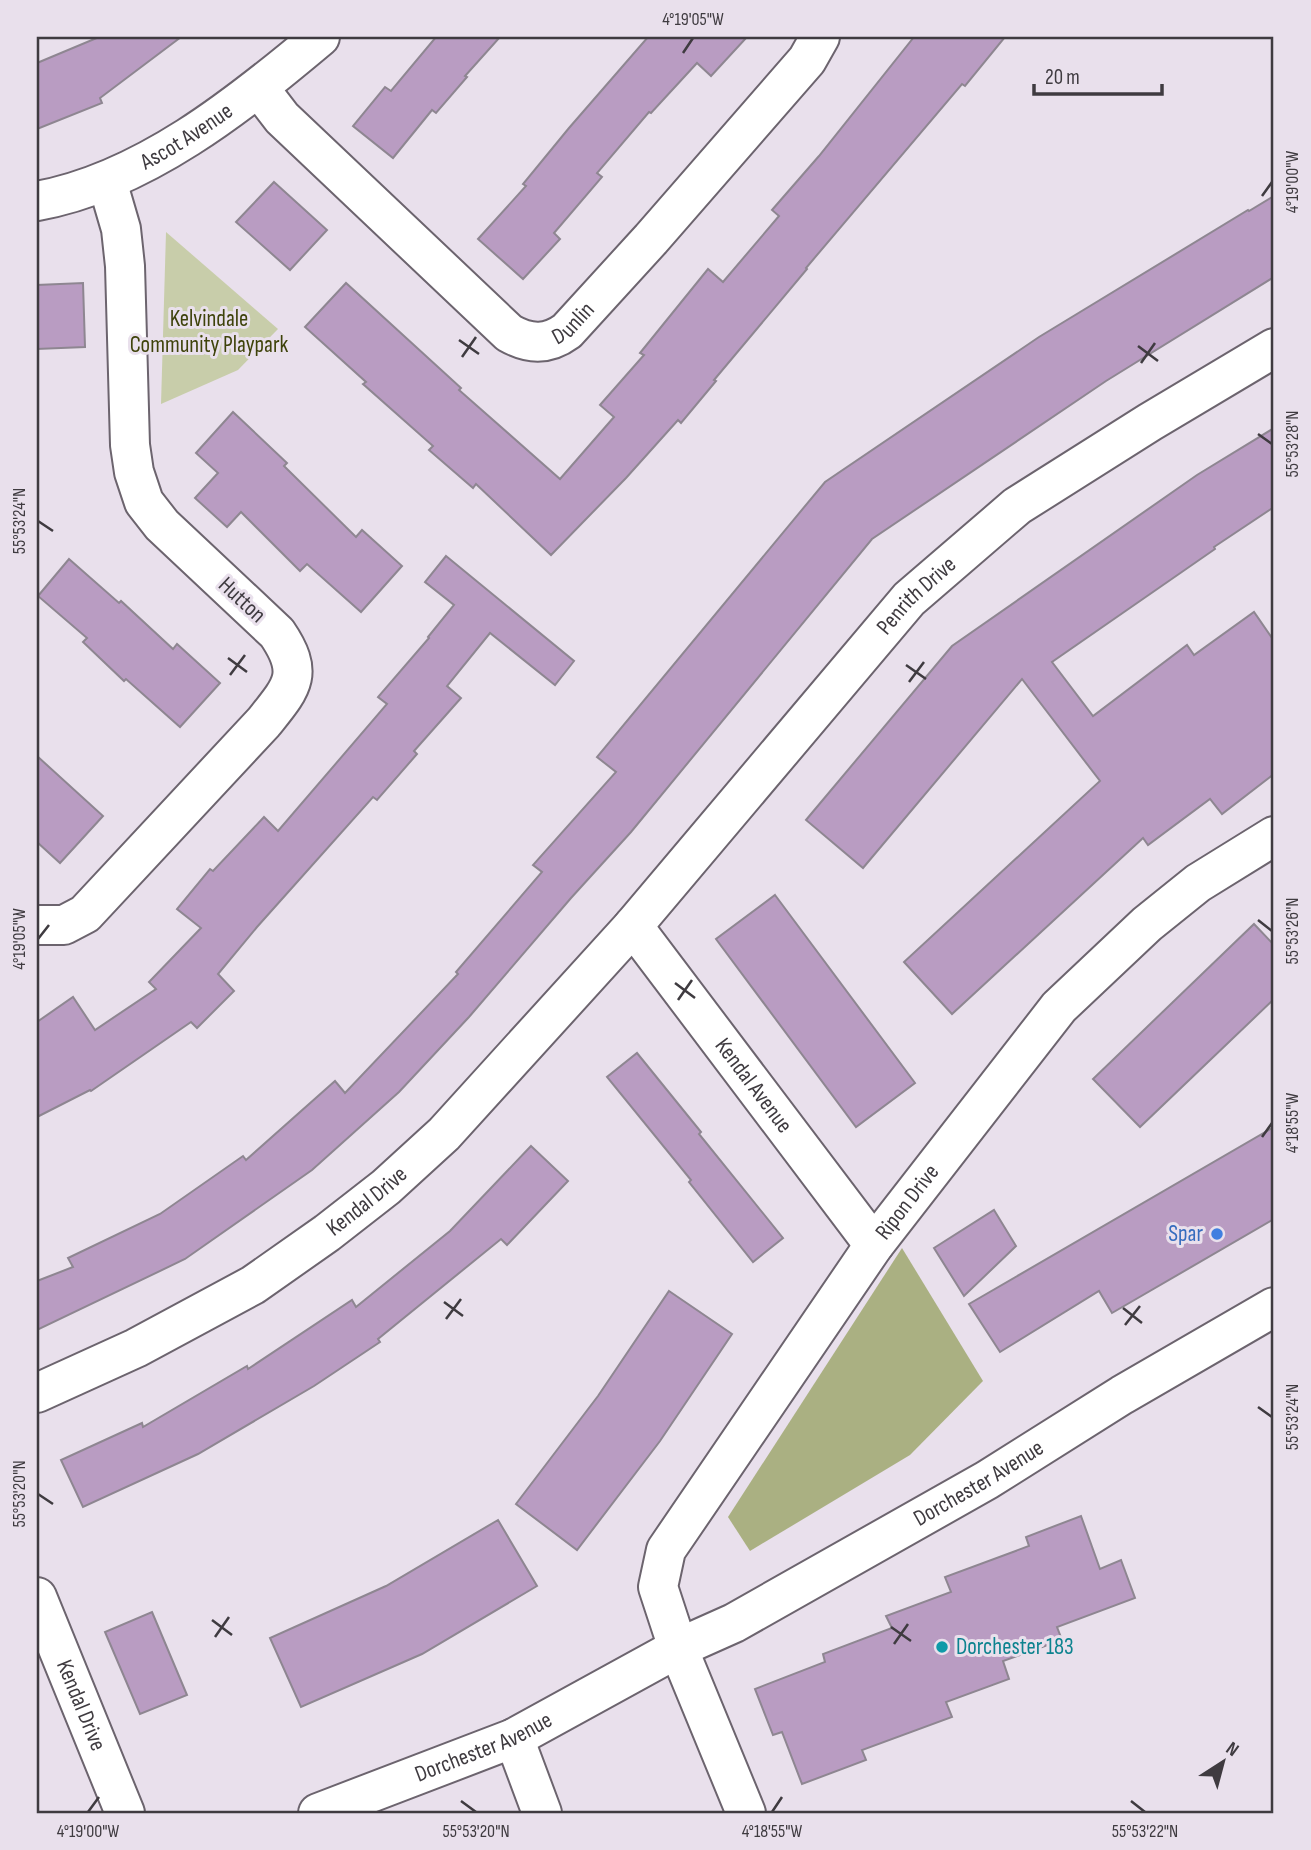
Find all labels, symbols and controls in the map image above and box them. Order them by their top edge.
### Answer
text: 4°19'05"W [662,9,724,30]
scale bar [1034,52,1162,96]
text: 20 m [1045,65,1080,90]
street label: Ascot Avenue [135,97,238,177]
text: 4°19'00"W [1282,151,1303,213]
street label: Dunlin [547,296,600,351]
park label: Kelvindale Community Playpark [130,305,289,359]
text: 55°53'28"N [1282,411,1303,477]
text: 55°53'24"N [9,488,30,554]
street label: Penrith Drive [871,551,962,641]
street label: Hutton [213,571,271,629]
text: 55°53'26"N [1282,898,1303,965]
text: 4°19'05"W [9,908,30,970]
street label: Kendal Avenue [709,1033,798,1139]
text: 4°18'55"W [1282,1092,1303,1153]
street label: Ripon Drive [869,1159,945,1245]
street label: Kendal Drive [321,1160,413,1242]
place label: Spar [1168,1220,1203,1248]
marker: Spar [1209,1226,1225,1242]
text: 55°53'24"N [1282,1384,1303,1450]
street label: Dorchester Avenue [909,1434,1049,1533]
text: 55°53'20"N [9,1460,30,1528]
place label: Dorchester 183 [956,1633,1074,1661]
marker: Dorchester 183 [934,1639,950,1655]
street label: Kendal Drive [50,1656,112,1755]
street label: Dorchester Avenue [411,1706,557,1789]
north arrow [1188,1728,1258,1798]
text: N [1221,1737,1243,1762]
text: 4°19'00"W [57,1821,119,1842]
text: 55°53'20"N [442,1821,510,1842]
text: 4°18'55"W [742,1821,803,1842]
text: 55°53'22"N [1112,1821,1178,1842]

